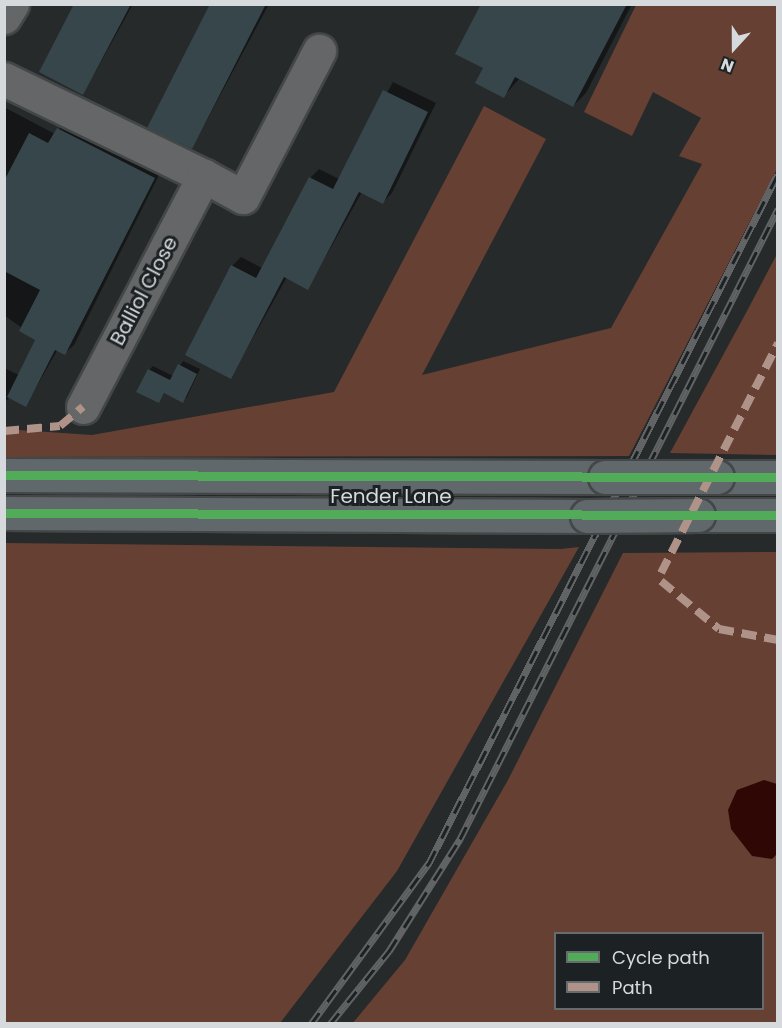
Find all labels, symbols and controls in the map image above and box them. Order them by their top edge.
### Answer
north arrow [704,18,764,78]
text: N [718,52,737,78]
street label: Balliol Close [105,233,183,349]
street label: Fender Lane [330,484,452,508]
legend [554,932,764,1010]
text: Cycle path [612,945,710,970]
text: Path [612,975,653,1000]

